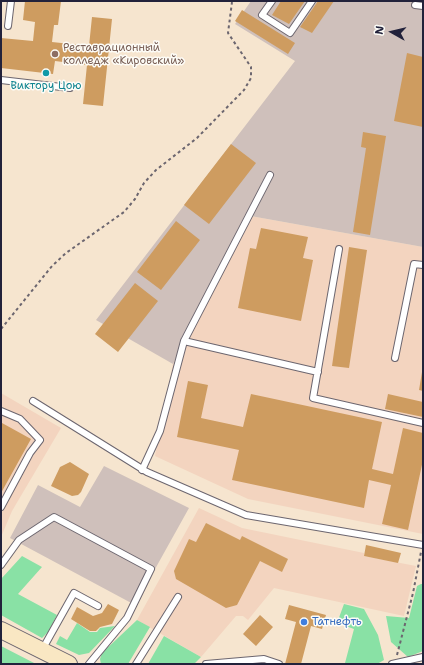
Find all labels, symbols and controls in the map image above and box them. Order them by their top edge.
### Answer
north arrow [372,12,412,52]
text: N [372,25,388,36]
place label: Реставрационный колледж «Кировский» [63,41,184,67]
marker: Реставрационный колледж «Кировский» [50,49,60,59]
marker: Виктору Цою [41,68,51,78]
place label: Виктору Цою [10,79,82,93]
place label: Татнефть [312,615,362,629]
marker: Татнефть [299,617,309,627]

